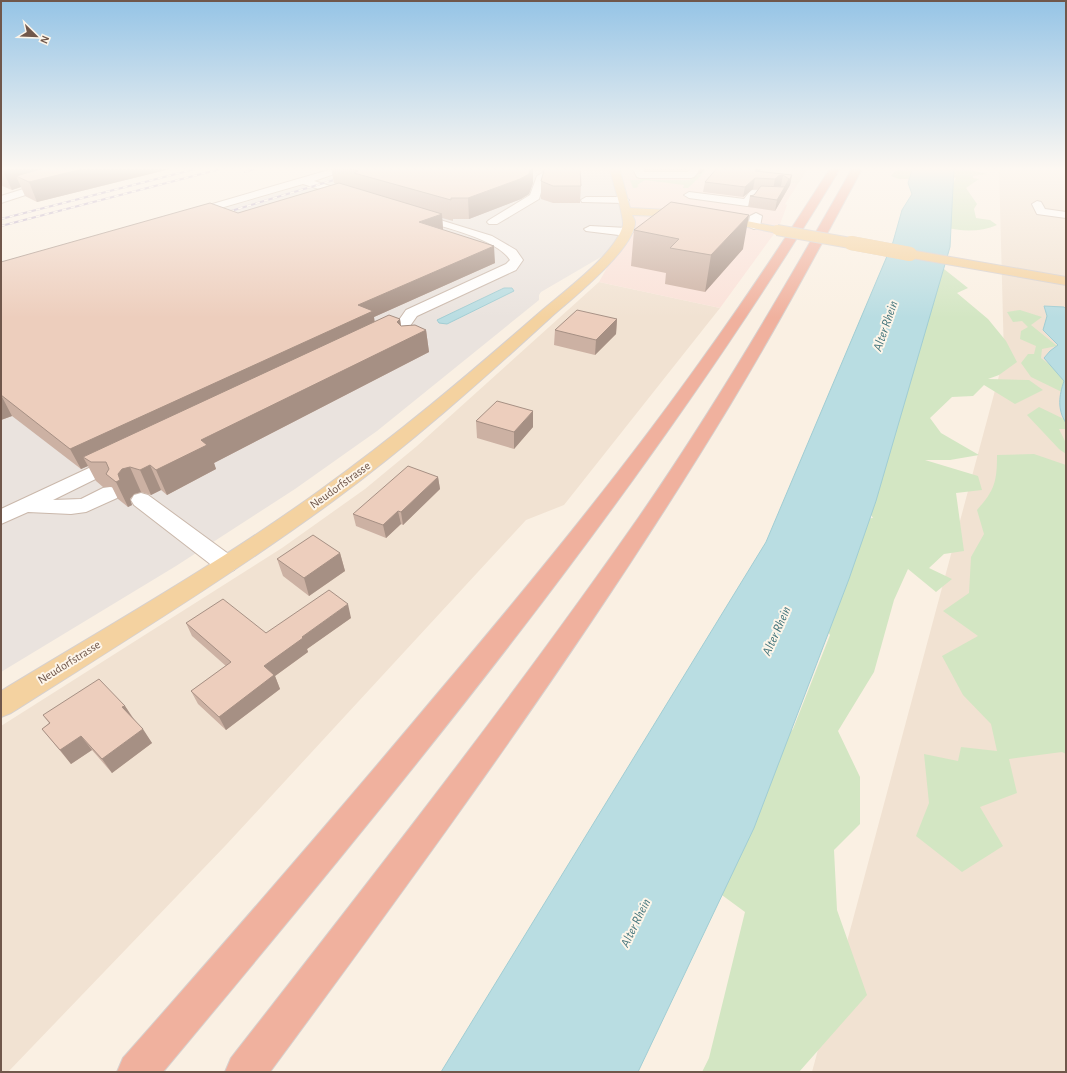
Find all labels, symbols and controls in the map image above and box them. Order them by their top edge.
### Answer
north arrow [16,16,56,56]
text: N [38,34,51,45]
water label: Alter Rhein [871,299,901,354]
street label: Neudorfstrasse [308,459,372,511]
water label: Alter Rhein [760,605,794,658]
street label: Neudorfstrasse [36,638,102,686]
water label: Alter Rhein [618,897,653,950]

